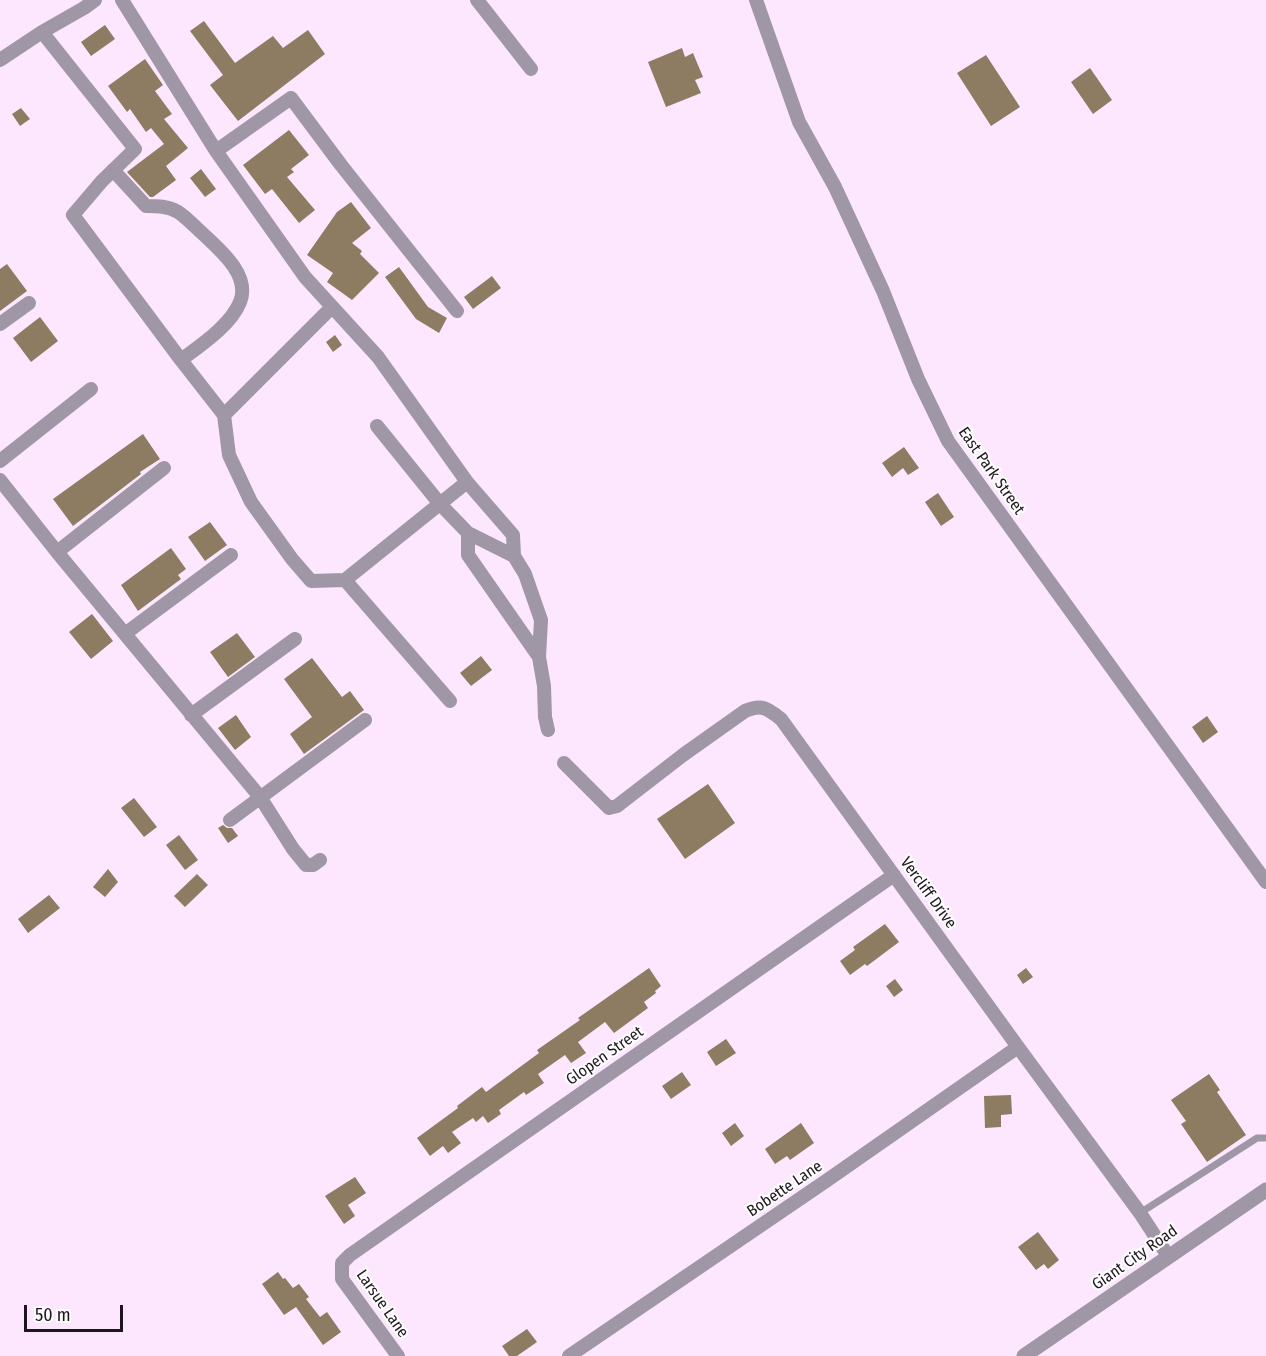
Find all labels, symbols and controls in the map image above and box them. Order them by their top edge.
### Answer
street label: East Park Street [954,424,1028,518]
street label: Vercliff Drive [896,854,960,932]
street label: Glopen Street [563,1022,647,1090]
street label: Bobette Lane [744,1157,826,1221]
street label: Giant City Road [1089,1221,1181,1295]
street label: Larsue Lane [352,1266,412,1342]
scale bar [27,1293,126,1331]
text: 50 m [35,1304,71,1326]

